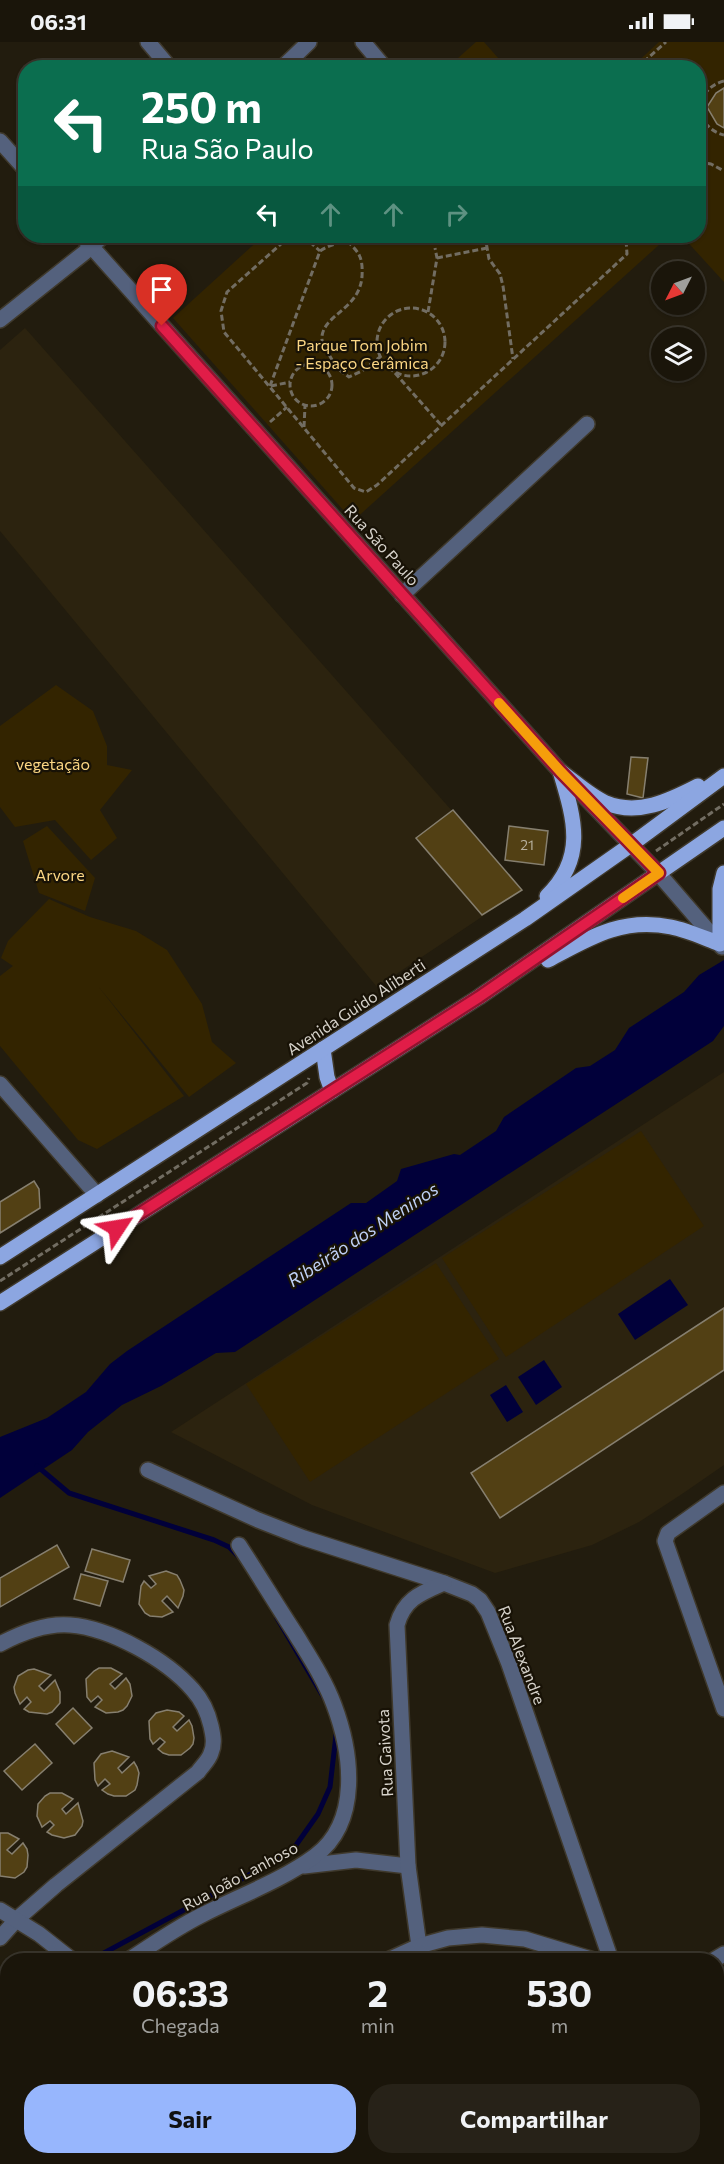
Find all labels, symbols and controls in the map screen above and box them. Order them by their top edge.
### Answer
text: 06:31 [30,8,87,35]
text: 250 m [141,80,262,132]
icon: left [42,84,120,162]
text: Rua São Paulo [141,132,314,165]
icon: left [251,198,284,231]
icon: ahead [314,198,347,231]
icon: ahead [377,198,410,231]
icon: right [440,198,473,231]
north arrow [651,261,705,315]
map controls [651,261,705,381]
pin [136,264,187,326]
icon: arrive [145,273,178,306]
button: layers [651,327,705,381]
park label: Parque Tom Jobim - Espaço Cerâmica [295,335,429,372]
street label: Rua São Paulo [341,500,424,589]
park label: vegetação [16,754,90,773]
house number: 21 [520,836,534,853]
park label: Arvore [35,865,85,884]
street label: Avenida Guido Aliberti [283,955,429,1059]
water label: Ribeirão dos Meninos [283,1177,442,1291]
position arrow [85,1196,149,1260]
street label: Rua Alexandre [495,1603,550,1707]
street label: Rua Gaivota [373,1709,396,1797]
street label: Rua João Lanhoso [179,1837,301,1914]
text: 06:33 [132,1970,229,2014]
text: 2 [367,1970,388,2014]
text: 530 [526,1970,592,2014]
text: Chegada [141,2013,220,2037]
text: min [361,2013,395,2037]
text: m [551,2013,568,2037]
button: Sair [24,2084,356,2153]
button: Compartilhar [368,2084,700,2153]

